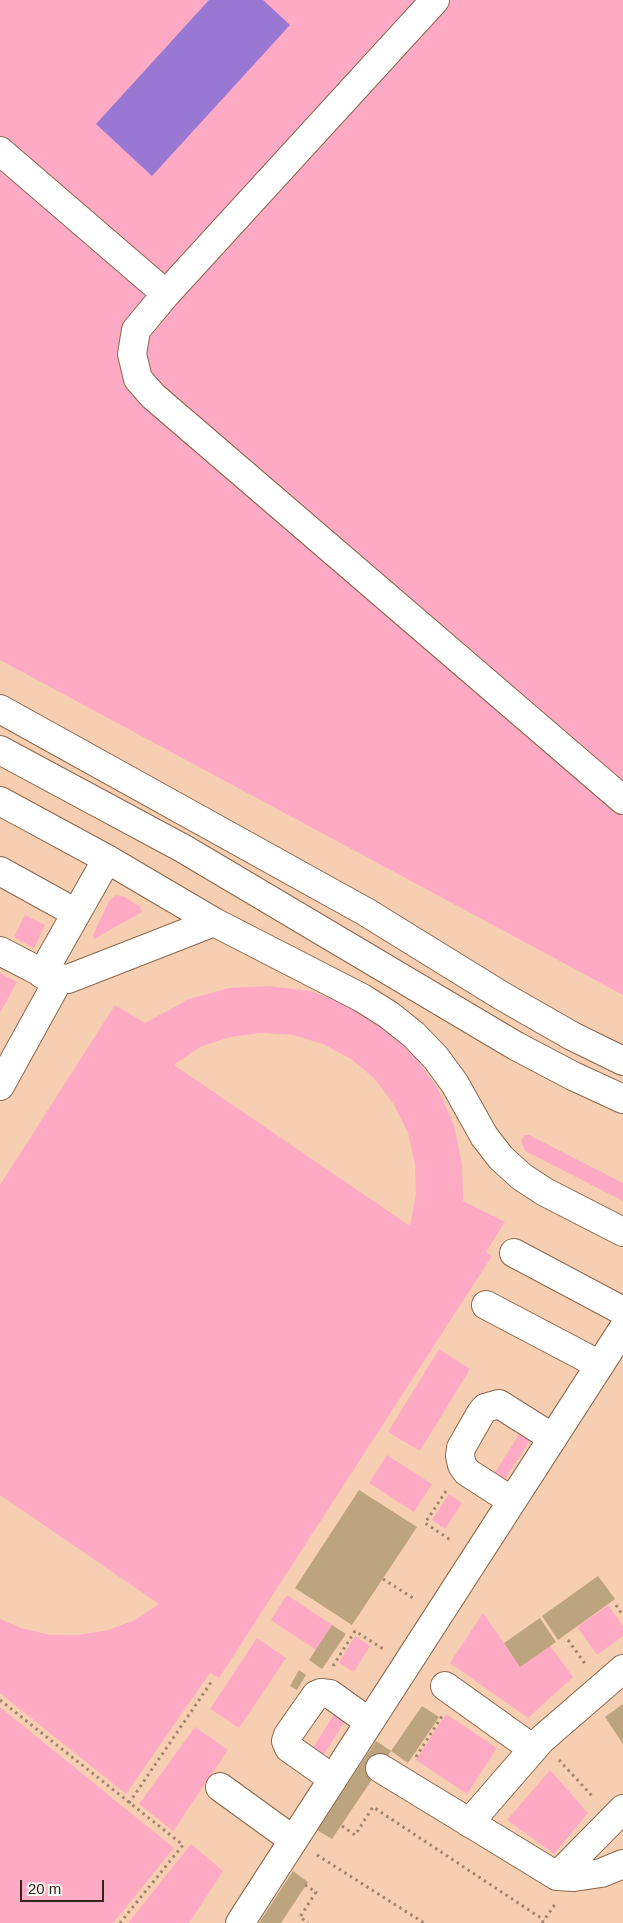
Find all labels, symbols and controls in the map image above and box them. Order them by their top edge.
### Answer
scale bar [22,1870,106,1902]
text: 20 m [28,1880,61,1897]

